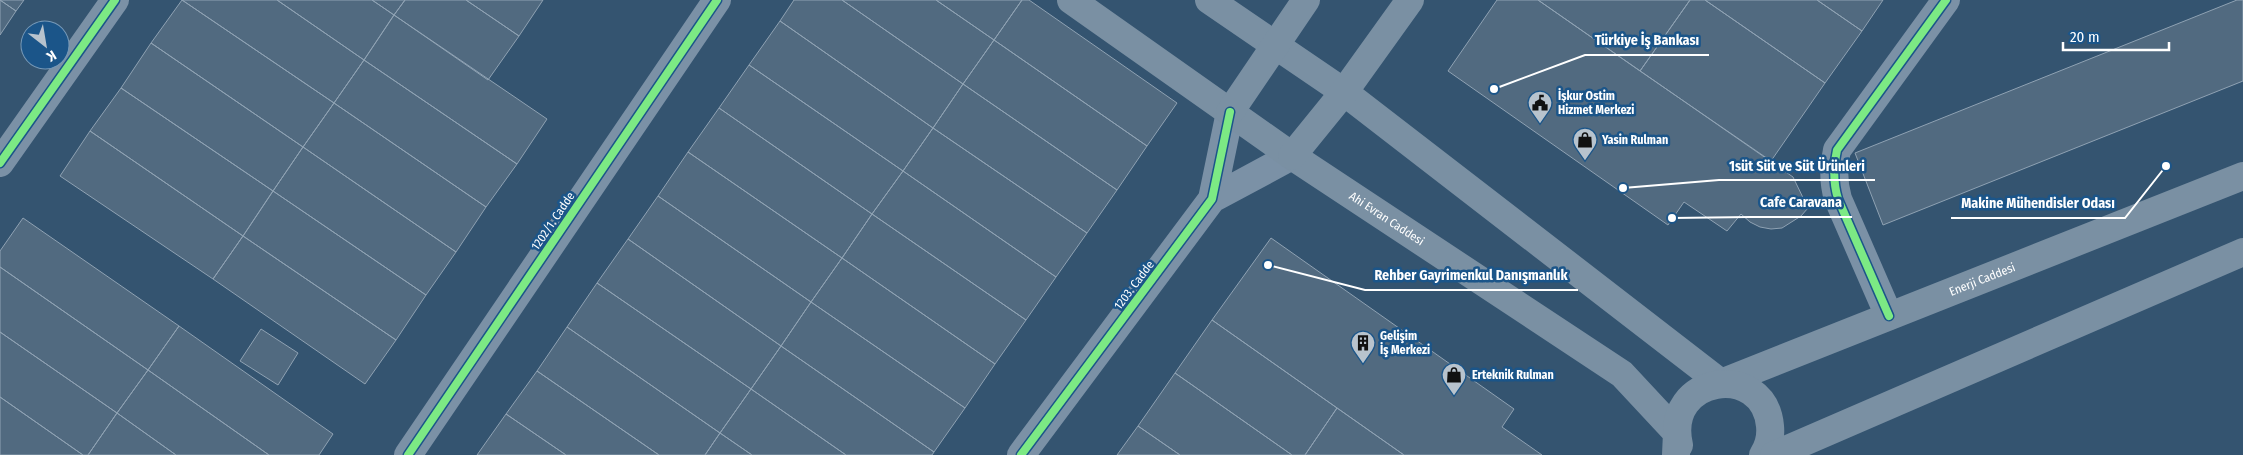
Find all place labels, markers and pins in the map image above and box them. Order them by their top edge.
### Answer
callout: Türkiye İş Bankası [1585,26,1709,55]
place label: İşkur Ostim Hizmet Merkezi [1558,88,1634,117]
public building icon: İşkur Ostim Hizmet Merkezi [1527,90,1553,124]
shop icon: Yasin Rulman [1572,127,1598,161]
place label: Yasin Rulman [1601,133,1668,147]
callout: 1süt Süt ve Süt Ürünleri [1719,151,1875,180]
callout: Cafe Caravana [1750,188,1852,217]
callout: Makine Mühendisler Odası [1951,189,2125,218]
callout: Rehber Gayrimenkul Danışmanlık [1365,261,1578,290]
place label: Gelişim İş Merkezi [1380,329,1430,358]
building icon: Gelişim İş Merkezi [1350,330,1376,364]
shop icon: Erteknik Rulman [1441,362,1467,396]
place label: Erteknik Rulman [1472,368,1554,382]

